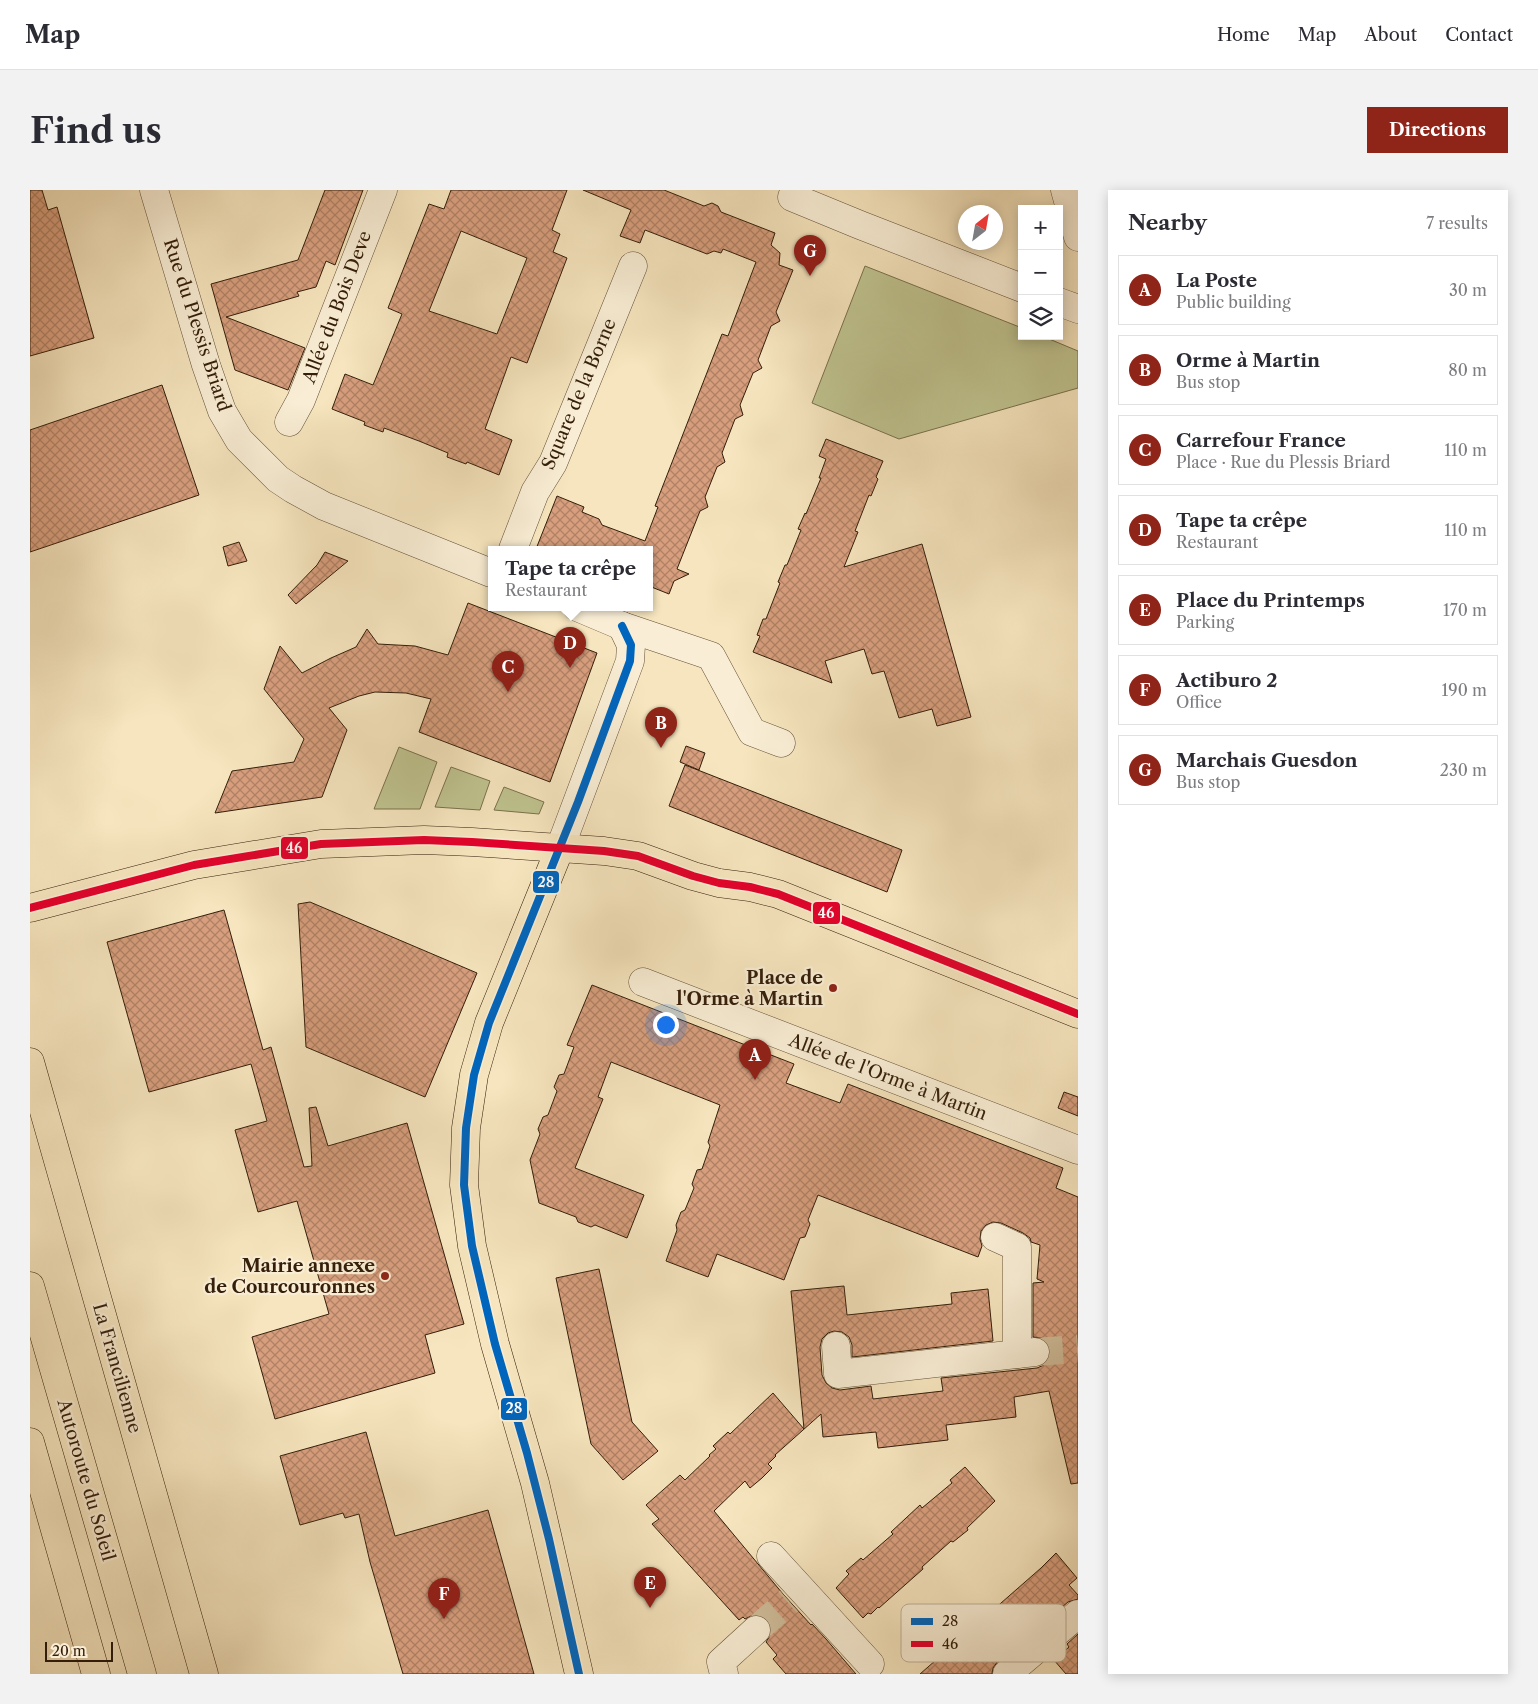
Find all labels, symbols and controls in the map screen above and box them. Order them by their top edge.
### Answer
text: Map [25,20,80,49]
text: Home [1217,24,1270,46]
text: Map [1298,24,1336,46]
text: About [1364,24,1417,46]
text: Contact [1445,24,1513,46]
button: Directions [1367,107,1508,153]
text: Find us [30,109,162,152]
north arrow [958,205,1003,250]
map controls [1018,205,1063,340]
button: + [1018,205,1063,250]
text: Nearby [1128,210,1207,235]
text: 7 results [1426,213,1488,233]
street label: Allée du Bois Deve [297,228,376,387]
pin: G [794,235,826,276]
street label: Rue du Plessis Briard [159,236,235,414]
button: − [1018,250,1063,295]
text: La Poste [1176,269,1257,292]
text: A [1139,280,1151,300]
text: 30 m [1449,280,1487,300]
text: Public building [1176,292,1291,312]
button: layers [1018,295,1063,340]
street label: Square de la Borne [537,315,621,473]
text: Orme à Martin [1176,349,1320,372]
text: B [1139,360,1151,380]
text: 80 m [1448,360,1487,380]
text: Bus stop [1176,372,1240,392]
text: Carrefour France [1176,429,1346,452]
text: C [1139,440,1151,460]
text: 110 m [1444,440,1487,460]
text: Place · Rue du Plessis Briard [1176,452,1391,472]
text: Tape ta crêpe [1176,509,1307,532]
text: D [1138,520,1152,540]
text: 110 m [1444,520,1487,540]
text: Restaurant [1176,532,1258,552]
popup [488,546,653,611]
text: Tape ta crêpe [505,557,636,580]
text: Restaurant [505,580,587,600]
text: Place du Printemps [1176,589,1365,612]
text: E [1139,600,1151,620]
text: 170 m [1443,600,1487,620]
text: Parking [1176,612,1234,632]
pin: D [554,627,586,668]
pin: C [492,651,524,692]
text: Actiburo 2 [1176,669,1277,692]
text: F [1140,680,1150,700]
text: 190 m [1442,680,1487,700]
text: Office [1176,692,1222,712]
pin: B [645,707,677,748]
text: Marchais Guesdon [1176,749,1358,772]
text: G [1138,760,1152,780]
text: 230 m [1440,760,1487,780]
text: Bus stop [1176,772,1240,792]
line badge: 46 [280,836,309,860]
text: 46 [286,839,302,857]
line badge: 28 [532,870,560,894]
text: 28 [538,873,554,891]
line badge: 46 [812,901,841,925]
text: 46 [818,904,834,922]
place label: Place de l'Orme à Martin [676,967,824,1010]
marker: Place de l'Orme à Martin [827,982,839,994]
your location [653,1012,679,1038]
street label: Allée de l'Orme à Martin [785,1029,990,1125]
pin: A [739,1039,771,1080]
place label: Mairie annexe de Courcouronnes [204,1255,375,1298]
marker: Mairie annexe de Courcouronnes [379,1270,391,1282]
street label: La Francilienne [88,1300,146,1436]
street label: Autoroute du Soleil [52,1396,120,1563]
line badge: 28 [500,1397,528,1421]
text: 28 [506,1399,522,1417]
pin: E [634,1567,666,1608]
pin: F [428,1578,460,1619]
legend [901,1604,1066,1662]
text: 28 [942,1612,958,1630]
text: 46 [942,1635,958,1653]
scale bar [45,1639,112,1662]
text: 20 m [52,1642,86,1660]

